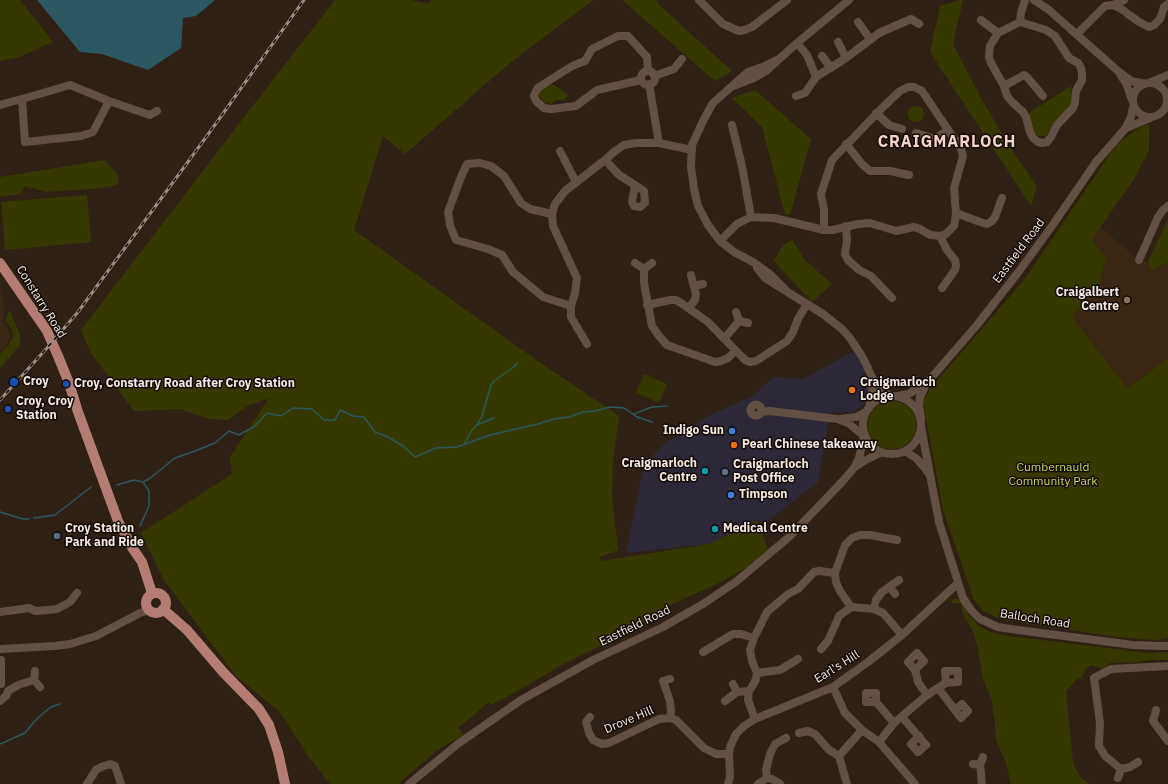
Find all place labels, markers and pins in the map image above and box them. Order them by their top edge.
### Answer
place label: Craigalbert Centre [1056,286,1119,314]
marker: Craigalbert Centre [1122,295,1132,305]
place label: Croy [23,375,49,389]
marker: Croy [8,376,20,388]
place label: Craigmarloch Lodge [860,376,936,404]
place label: Croy, Constarry Road after Croy Station [74,377,295,391]
marker: Croy, Constarry Road after Croy Station [61,379,71,389]
marker: Craigmarloch Lodge [847,385,857,395]
place label: Croy, Croy Station [16,395,73,423]
marker: Croy, Croy Station [3,404,13,414]
place label: Indigo Sun [663,424,724,438]
marker: Indigo Sun [727,426,737,436]
place label: Pearl Chinese takeaway [742,438,877,452]
marker: Pearl Chinese takeaway [729,440,739,450]
place label: Craigmarloch Centre [621,457,697,485]
place label: Craigmarloch Post Office [733,458,809,486]
marker: Craigmarloch Centre [700,466,710,476]
marker: Craigmarloch Post Office [720,467,730,477]
place label: Timpson [739,488,787,502]
marker: Timpson [726,490,736,500]
place label: Croy Station Park and Ride [65,522,144,550]
place label: Medical Centre [723,522,808,536]
marker: Medical Centre [710,524,720,534]
marker: Croy Station Park and Ride [52,531,62,541]

